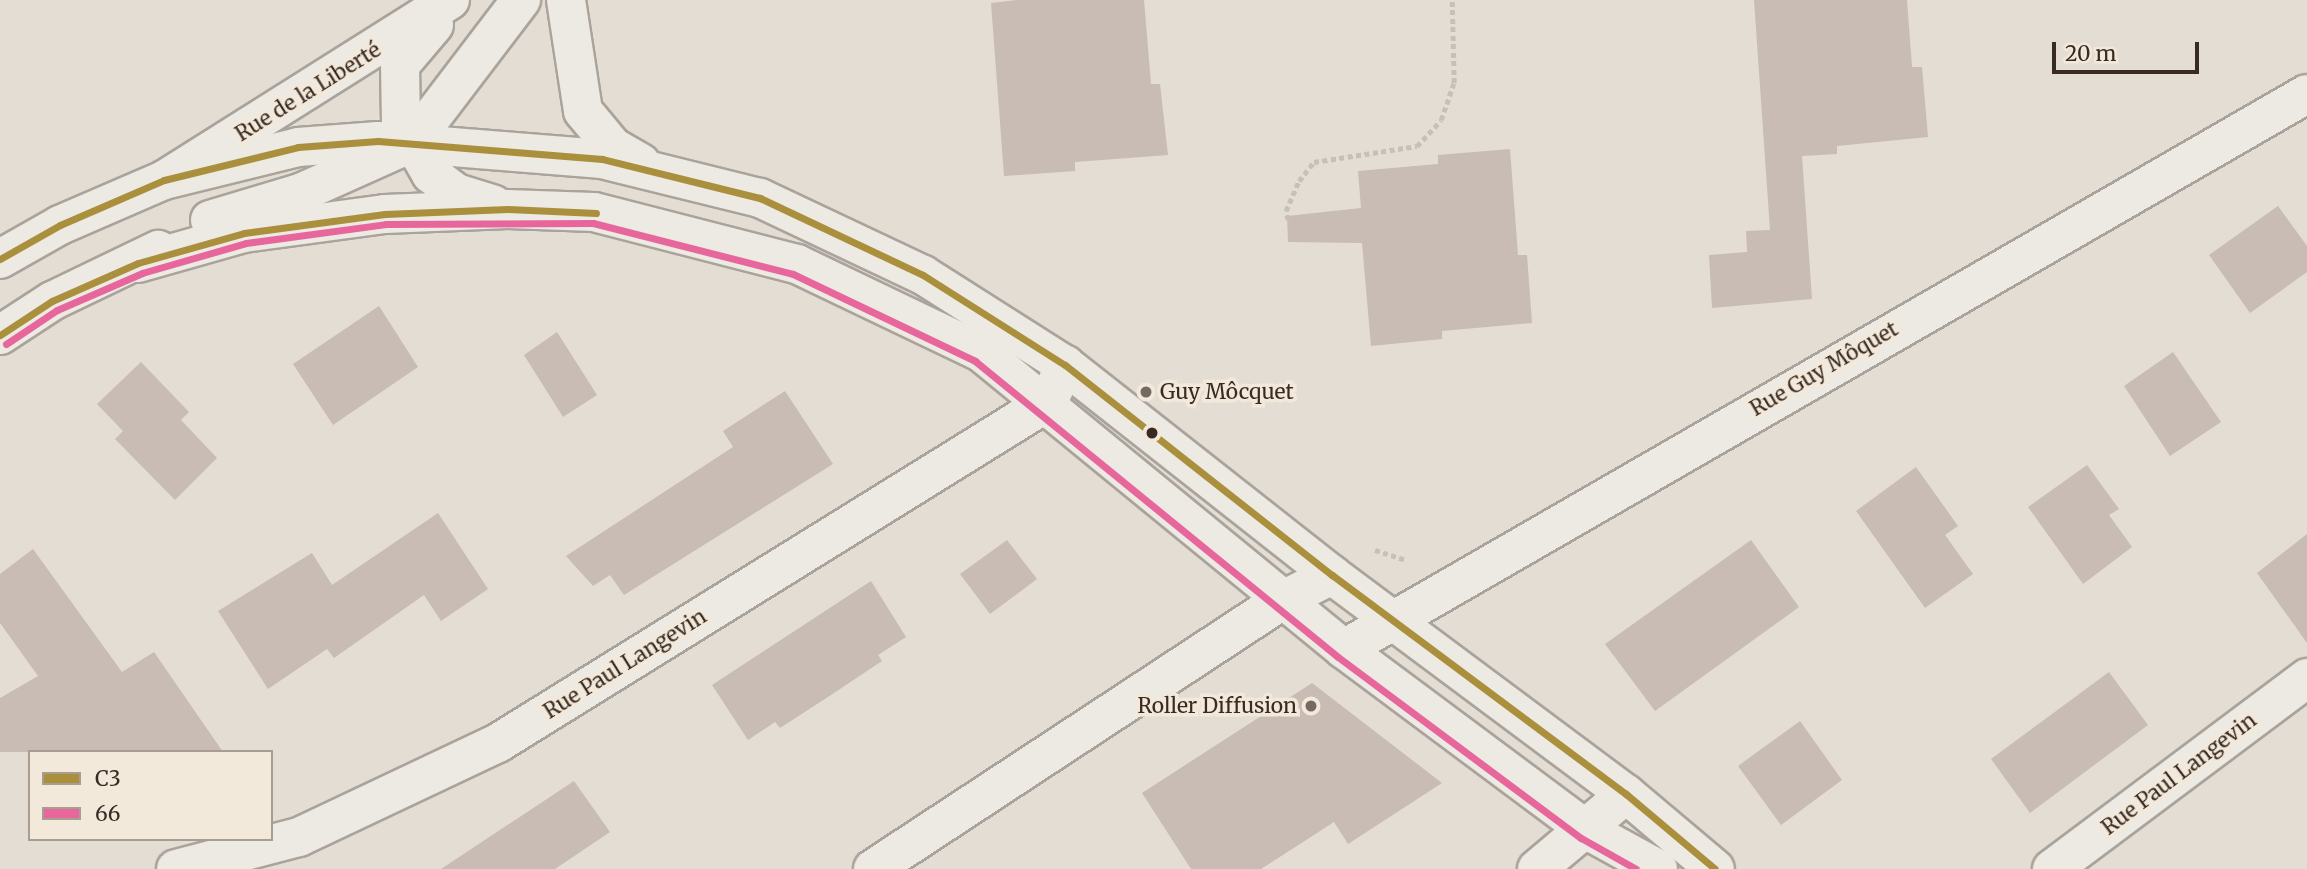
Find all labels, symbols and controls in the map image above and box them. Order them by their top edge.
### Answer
scale bar [2055,28,2202,72]
street label: Rue de la Liberté [231,37,385,147]
text: 20 m [2065,40,2116,67]
street label: Rue Guy Môquet [1746,316,1902,422]
place label: Guy Môcquet [1160,379,1294,405]
marker: Guy Môcquet [1138,384,1154,400]
unlabelled marker [1145,426,1159,440]
street label: Rue Paul Langevin [539,604,711,724]
place label: Roller Diffusion [1137,693,1297,719]
marker: Roller Diffusion [1303,698,1319,714]
street label: Rue Paul Langevin [2097,708,2261,840]
legend [28,750,273,841]
text: C3 [95,765,121,792]
text: 66 [95,800,120,827]

